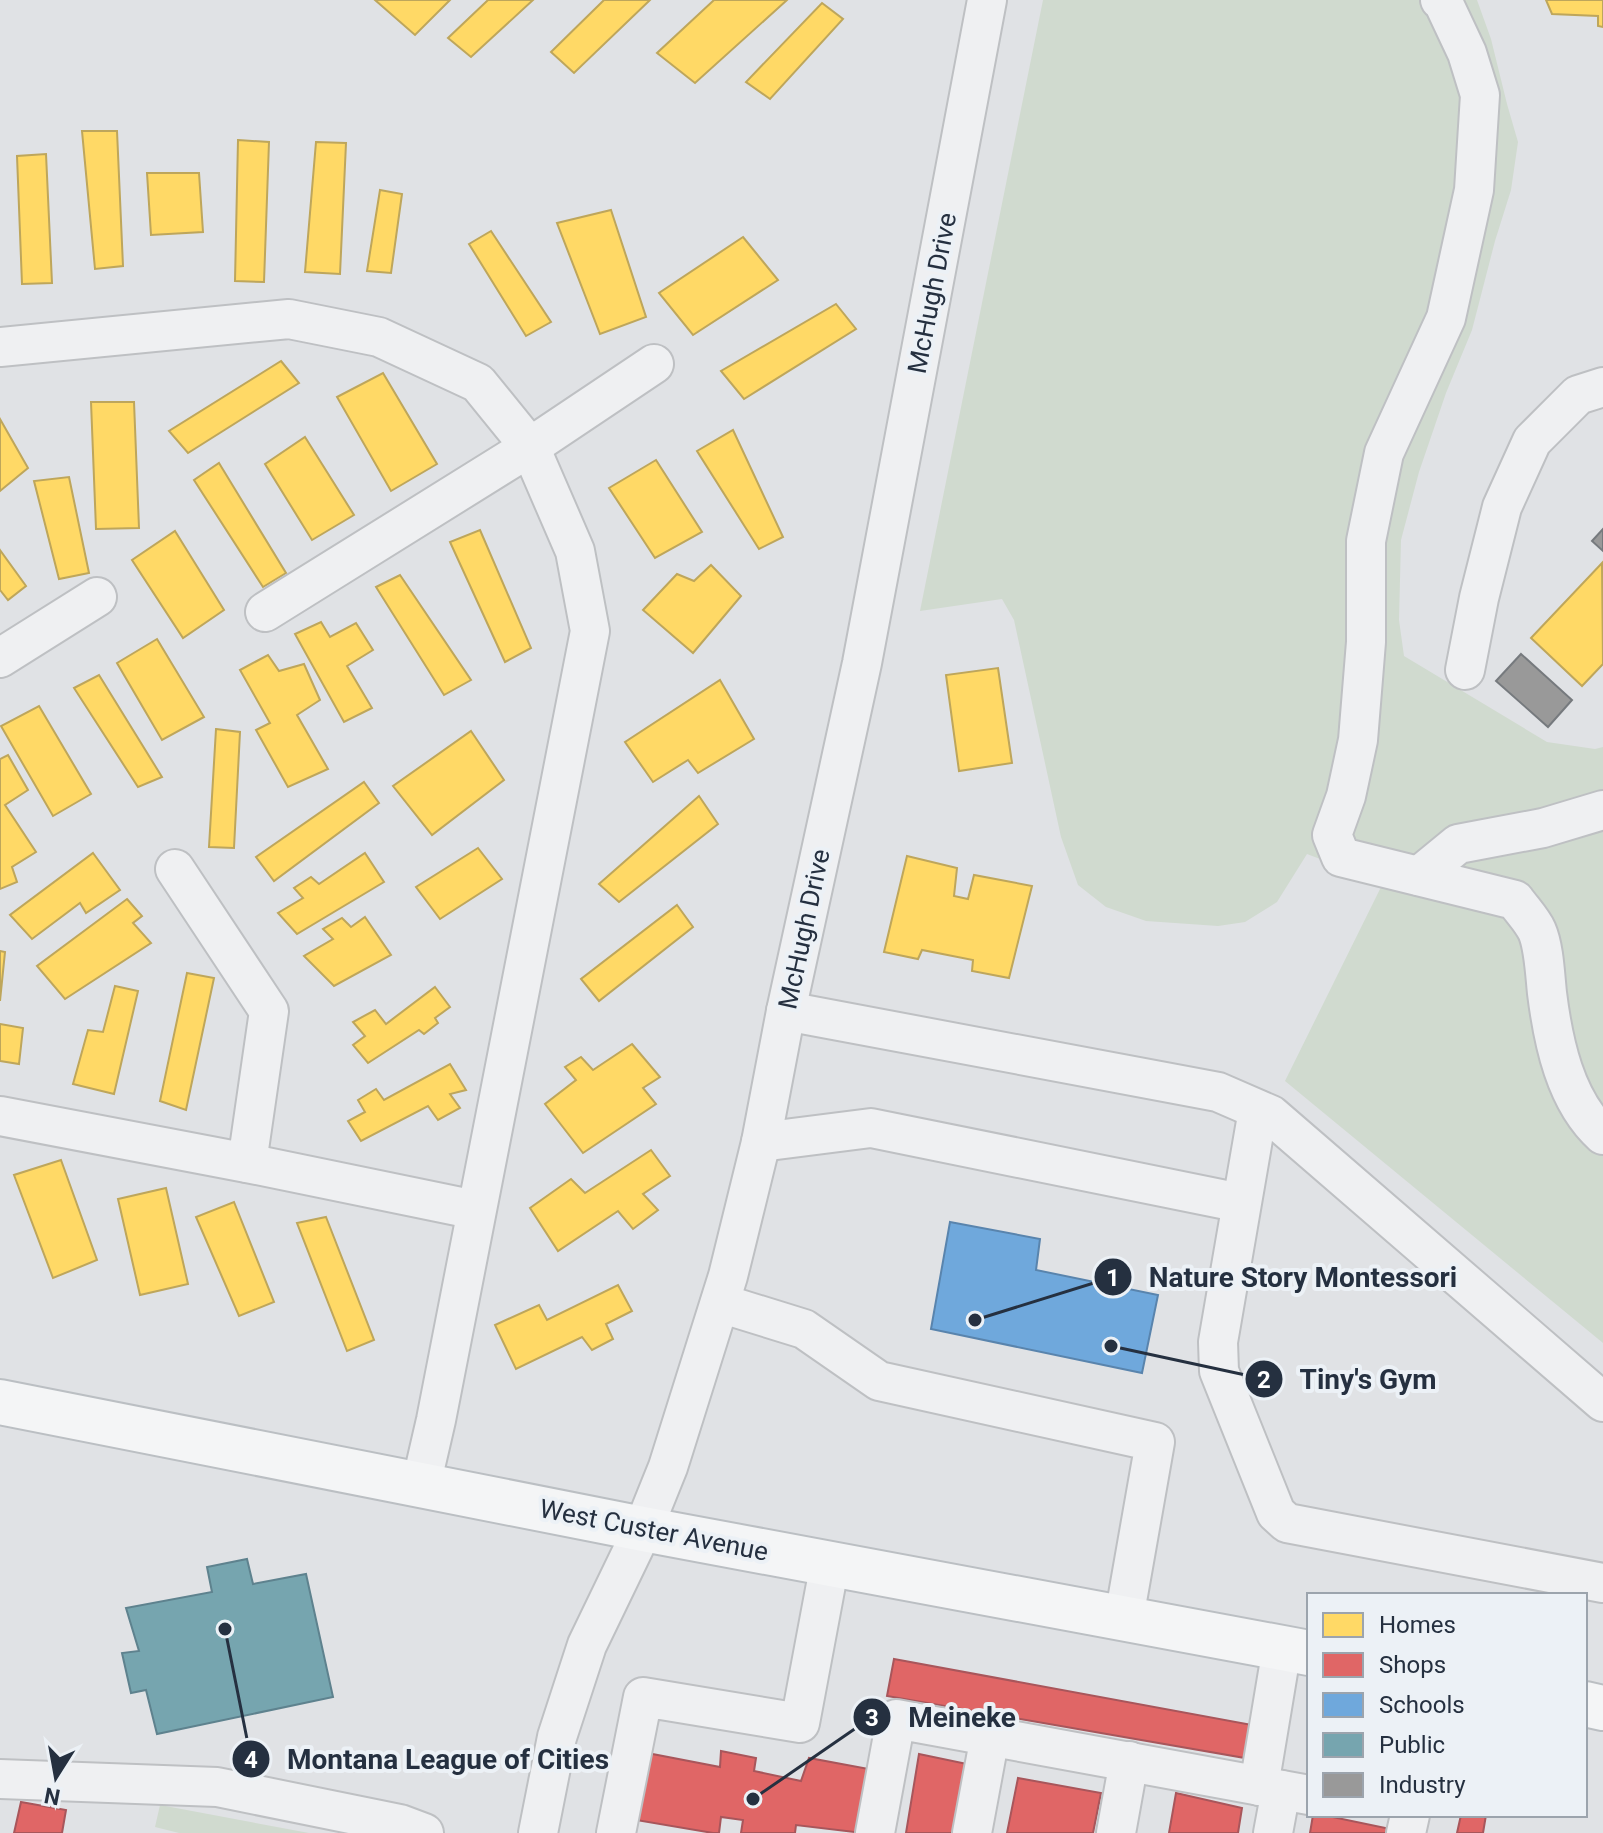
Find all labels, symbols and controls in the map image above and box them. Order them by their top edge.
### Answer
street label: McHugh Drive [902,210,962,376]
street label: McHugh Drive [772,846,836,1012]
callout: Nature Story Montessori [1093,1251,1474,1303]
text: Nature Story Montessori [1149,1261,1457,1294]
text: 1 [1106,1264,1120,1292]
callout: Tiny's Gym [1244,1353,1453,1405]
text: Tiny's Gym [1300,1363,1436,1396]
text: 2 [1257,1366,1271,1394]
street label: West Custer Avenue [537,1493,771,1567]
legend [1307,1593,1587,1817]
text: Homes [1379,1611,1456,1639]
text: Shops [1379,1651,1446,1679]
callout: Meineke [852,1691,1032,1743]
text: Schools [1379,1691,1465,1719]
text: Meineke [908,1701,1016,1734]
text: 3 [865,1704,879,1732]
text: Public [1379,1731,1445,1759]
callout: Montana League of Cities [231,1733,625,1785]
north arrow [16,1737,96,1817]
text: Montana League of Cities [287,1743,609,1776]
text: 4 [244,1746,258,1774]
text: Industry [1379,1771,1466,1799]
text: N [42,1782,62,1810]

